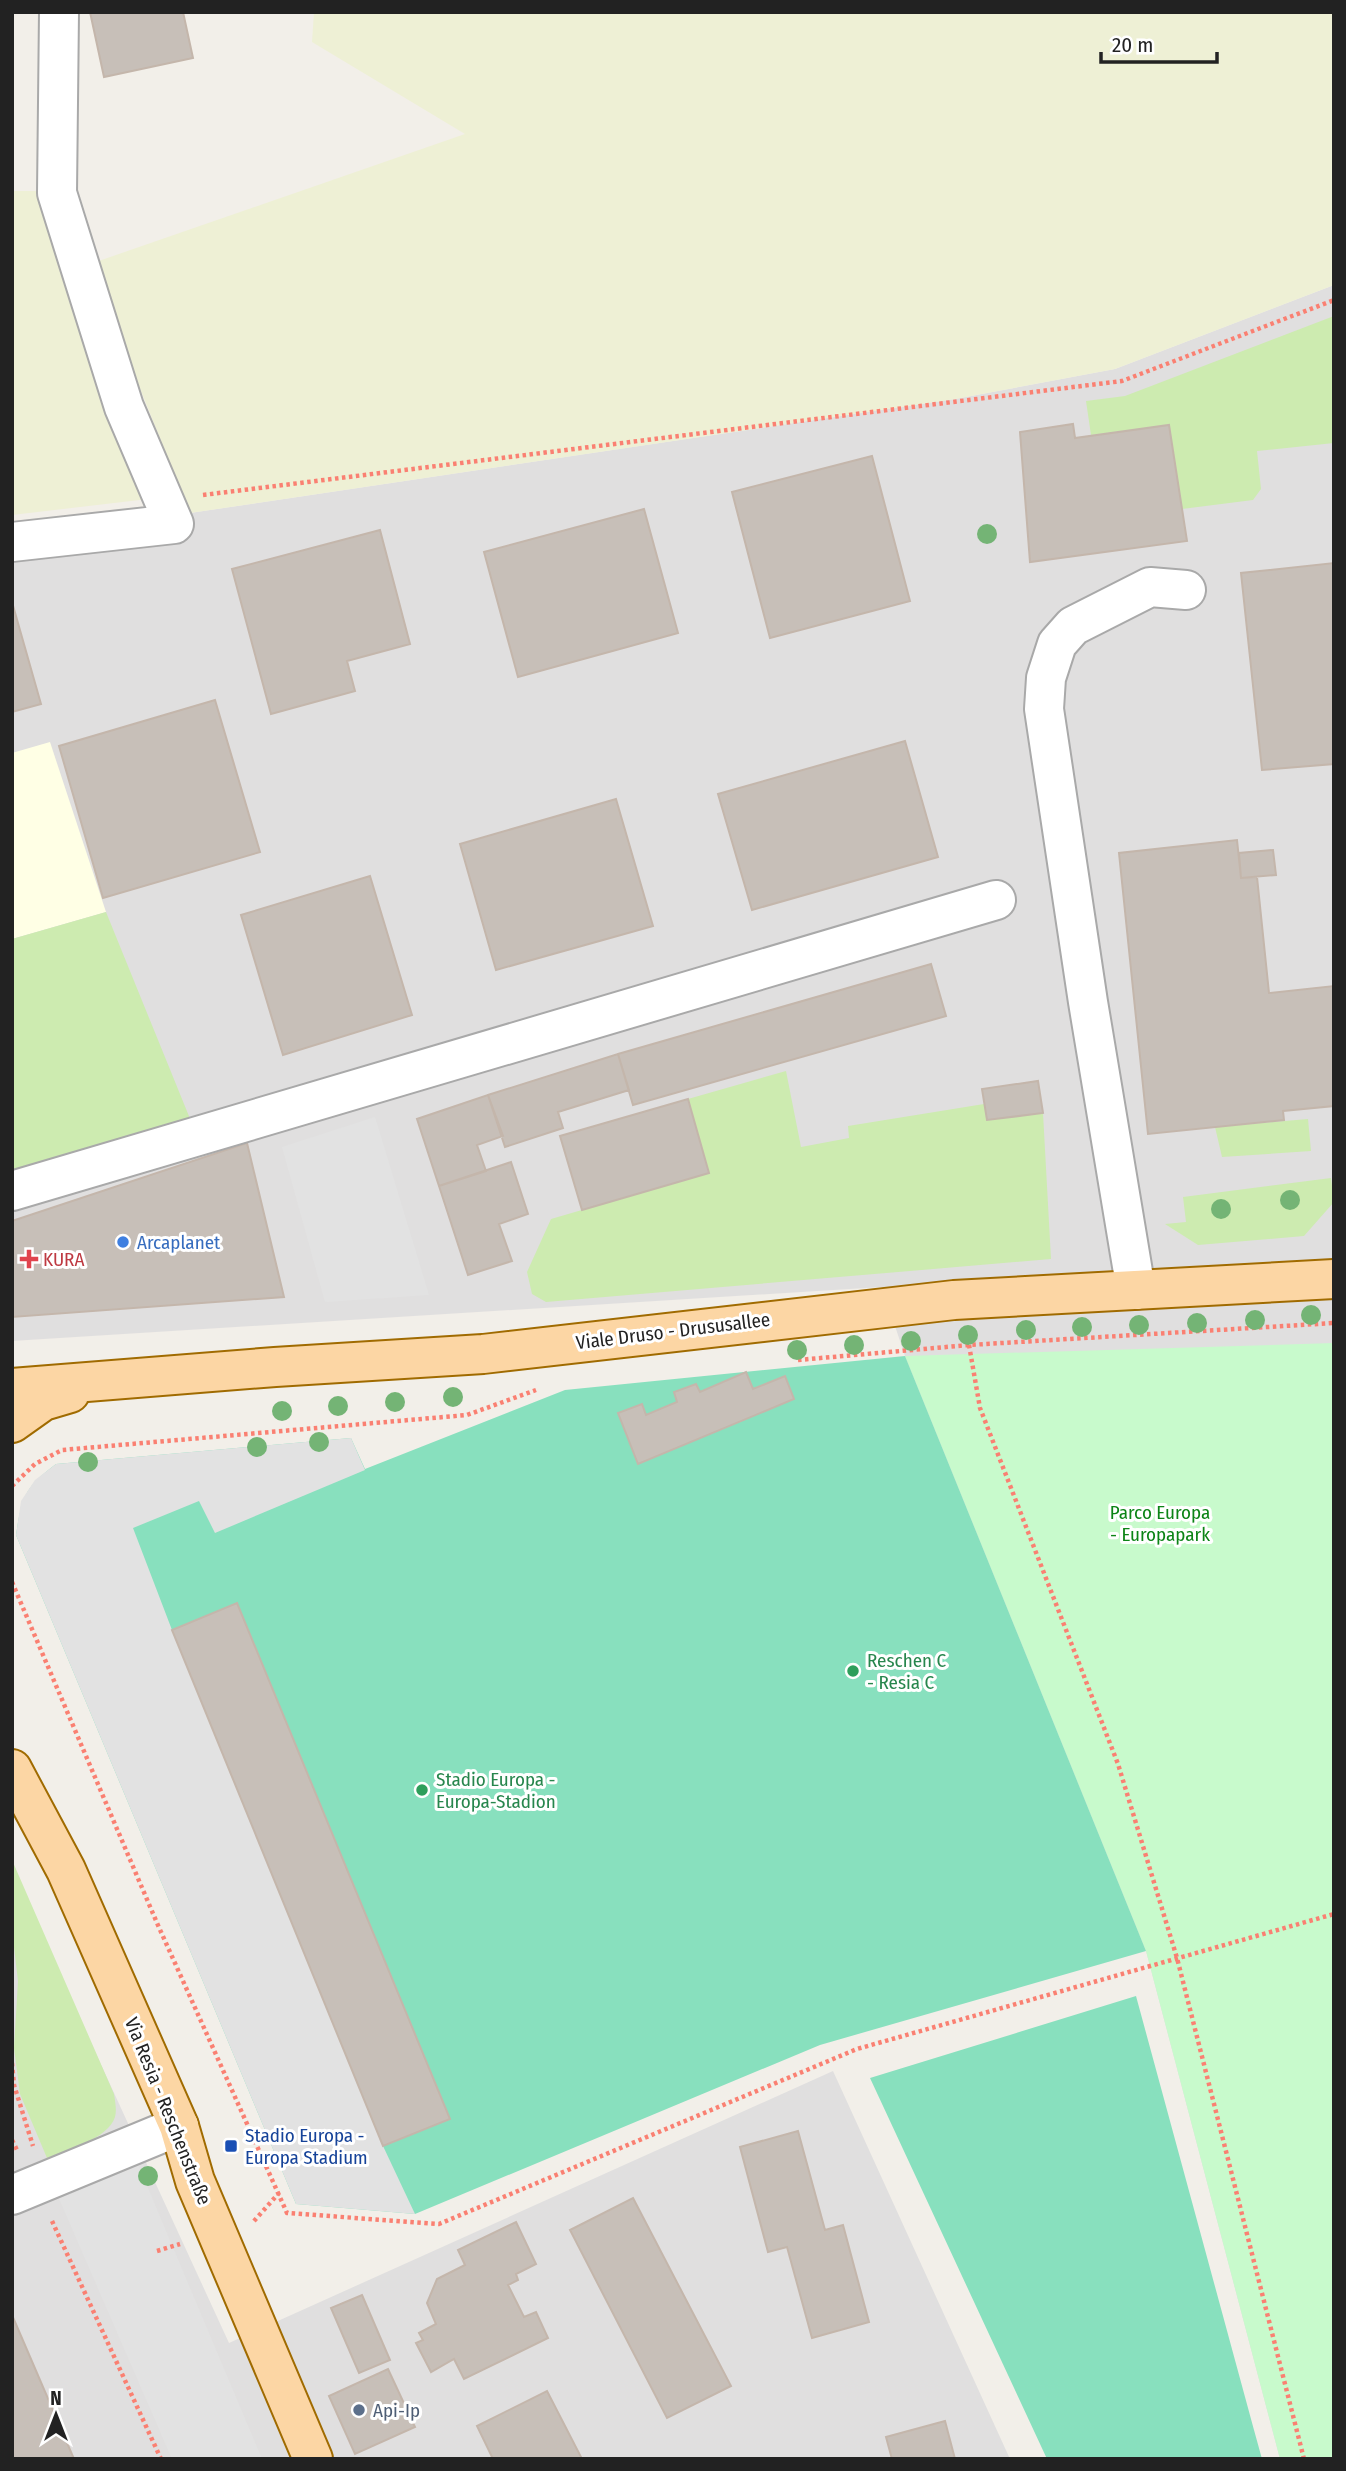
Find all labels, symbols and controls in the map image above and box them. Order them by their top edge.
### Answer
scale bar [1101,21,1216,65]
text: 20 m [1112,32,1153,58]
place label: Arcaplanet [137,1231,221,1254]
marker: Arcaplanet [115,1234,131,1250]
place label: KURA [43,1248,84,1271]
marker: KURA [21,1251,37,1267]
street label: Viale Druso - Drususallee [575,1308,771,1354]
park label: Parco Europa - Europapark [1110,1501,1210,1546]
place label: Reschen C - Resia C [867,1649,947,1694]
marker: Reschen C - Resia C [845,1663,861,1679]
place label: Stadio Europa - Europa-Stadion [436,1768,556,1813]
marker: Stadio Europa - Europa-Stadion [414,1782,430,1798]
street label: Via Resia - Reschenstraße [120,2014,216,2208]
place label: Stadio Europa - Europa Stadium [245,2124,368,2169]
marker: Stadio Europa - Europa Stadium [223,2138,239,2154]
north arrow [21,2380,91,2450]
text: N [50,2387,62,2410]
place label: Api-Ip [373,2399,420,2422]
marker: Api-Ip [351,2402,367,2418]

